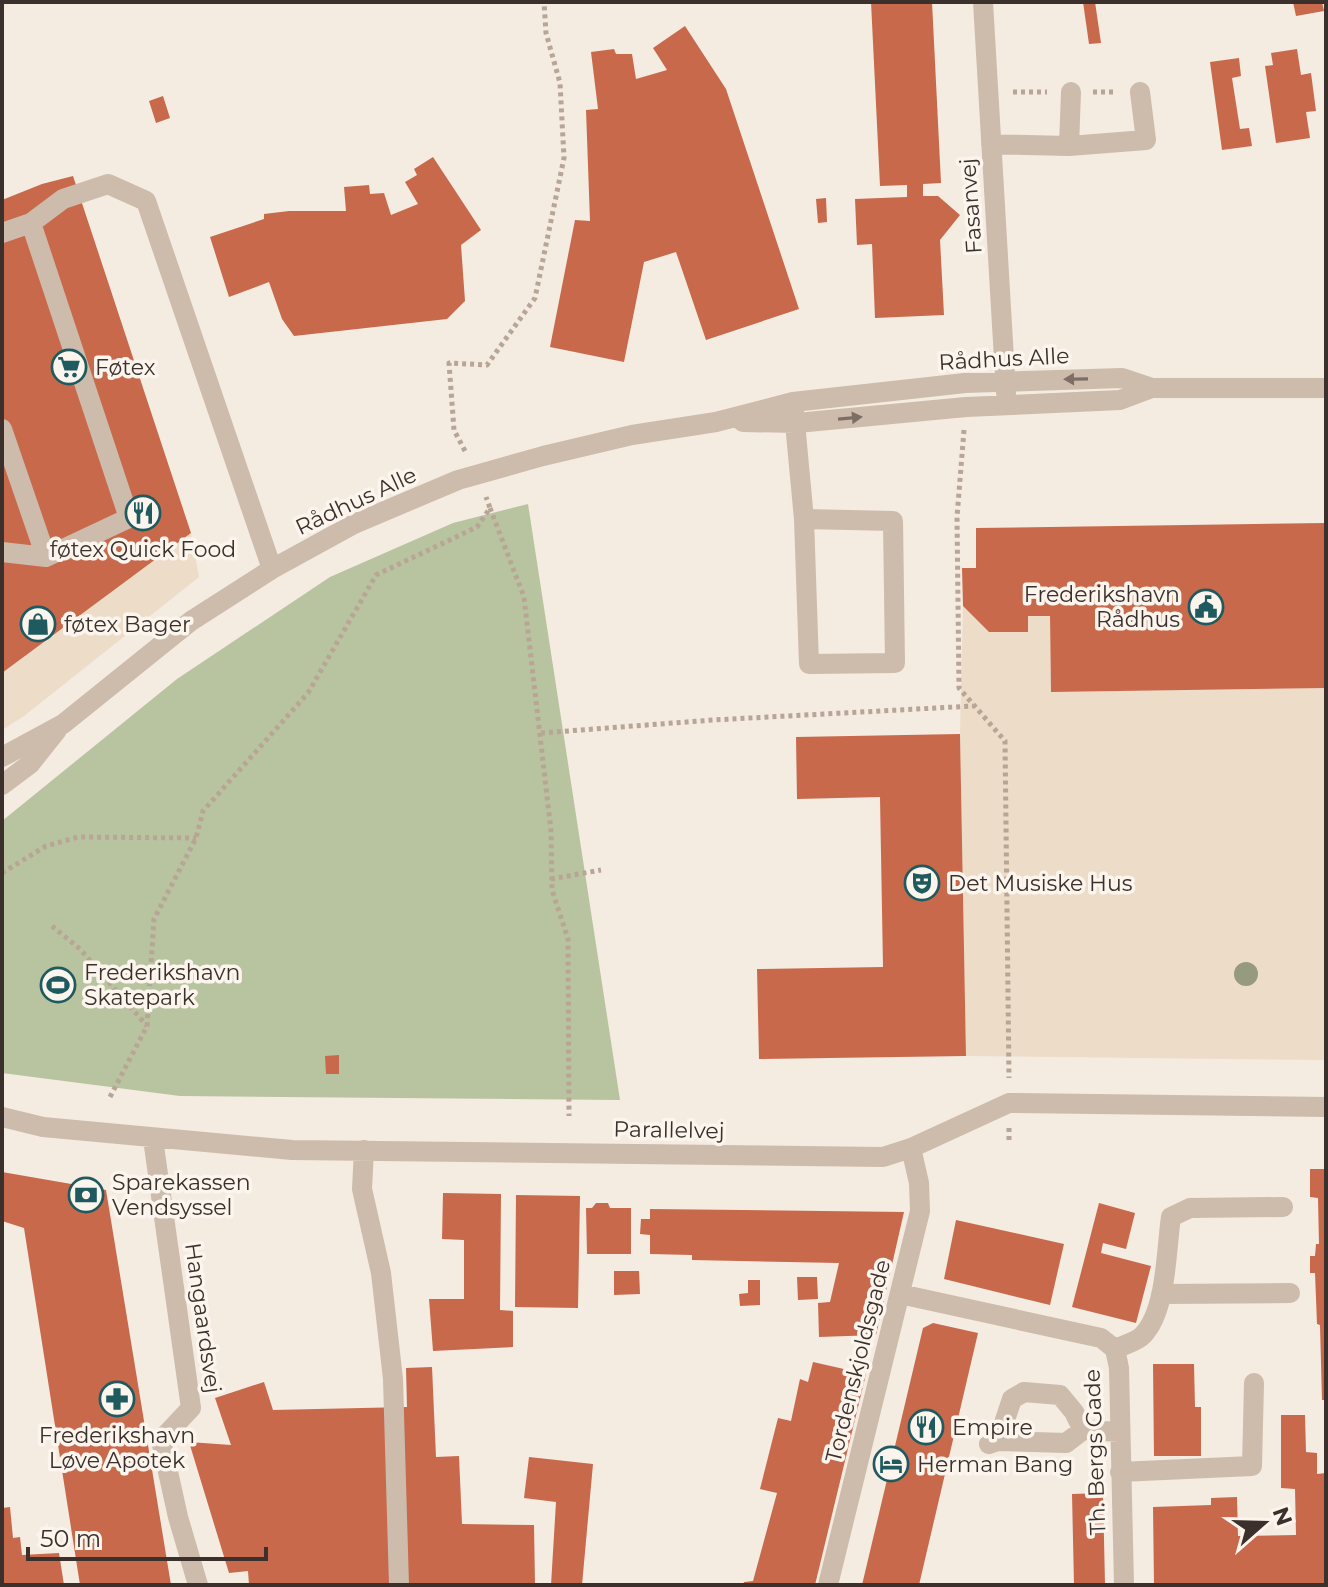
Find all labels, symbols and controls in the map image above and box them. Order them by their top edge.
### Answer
street label: Fasanvej [954,157,988,255]
street label: Rådhus Alle [938,342,1070,376]
supermarket icon: Føtex [50,348,88,386]
place label: Føtex [95,354,156,381]
one-way arrow [1062,373,1088,385]
one-way arrow [838,412,863,425]
street label: Rådhus Alle [291,461,421,541]
restaurant icon: føtex Quick Food [124,494,162,532]
place label: føtex Quick Food [50,536,236,563]
place label: Frederikshavn Rådhus [1024,581,1180,633]
public building icon: Frederikshavn Rådhus [1187,588,1225,626]
shop icon: føtex Bager [19,605,57,643]
place label: føtex Bager [64,611,191,638]
theatre icon: Det Musiske Hus [903,864,941,902]
place label: Det Musiske Hus [948,870,1133,897]
place label: Frederikshavn Skatepark [84,959,240,1011]
sports icon: Frederikshavn Skatepark [39,966,77,1004]
street label: Parallelvej [613,1116,725,1144]
place label: Sparekassen Vendsyssel [112,1169,251,1221]
bank icon: Sparekassen Vendsyssel [67,1176,105,1214]
street label: Hangaardsvej [179,1241,227,1395]
street label: Tordenskjoldsgade [820,1257,896,1465]
street label: Th. Bergs Gade [1079,1369,1111,1535]
pharmacy icon: Frederikshavn Løve Apotek [98,1380,136,1418]
restaurant icon: Empire [907,1408,945,1446]
place label: Empire [952,1414,1033,1441]
place label: Frederikshavn Løve Apotek [39,1422,195,1474]
hotel icon: Herman Bang [872,1445,910,1483]
place label: Herman Bang [917,1451,1073,1478]
north arrow [1224,1483,1304,1563]
text: N [1267,1503,1298,1529]
scale bar [28,1511,266,1561]
text: 50 m [40,1524,101,1553]

